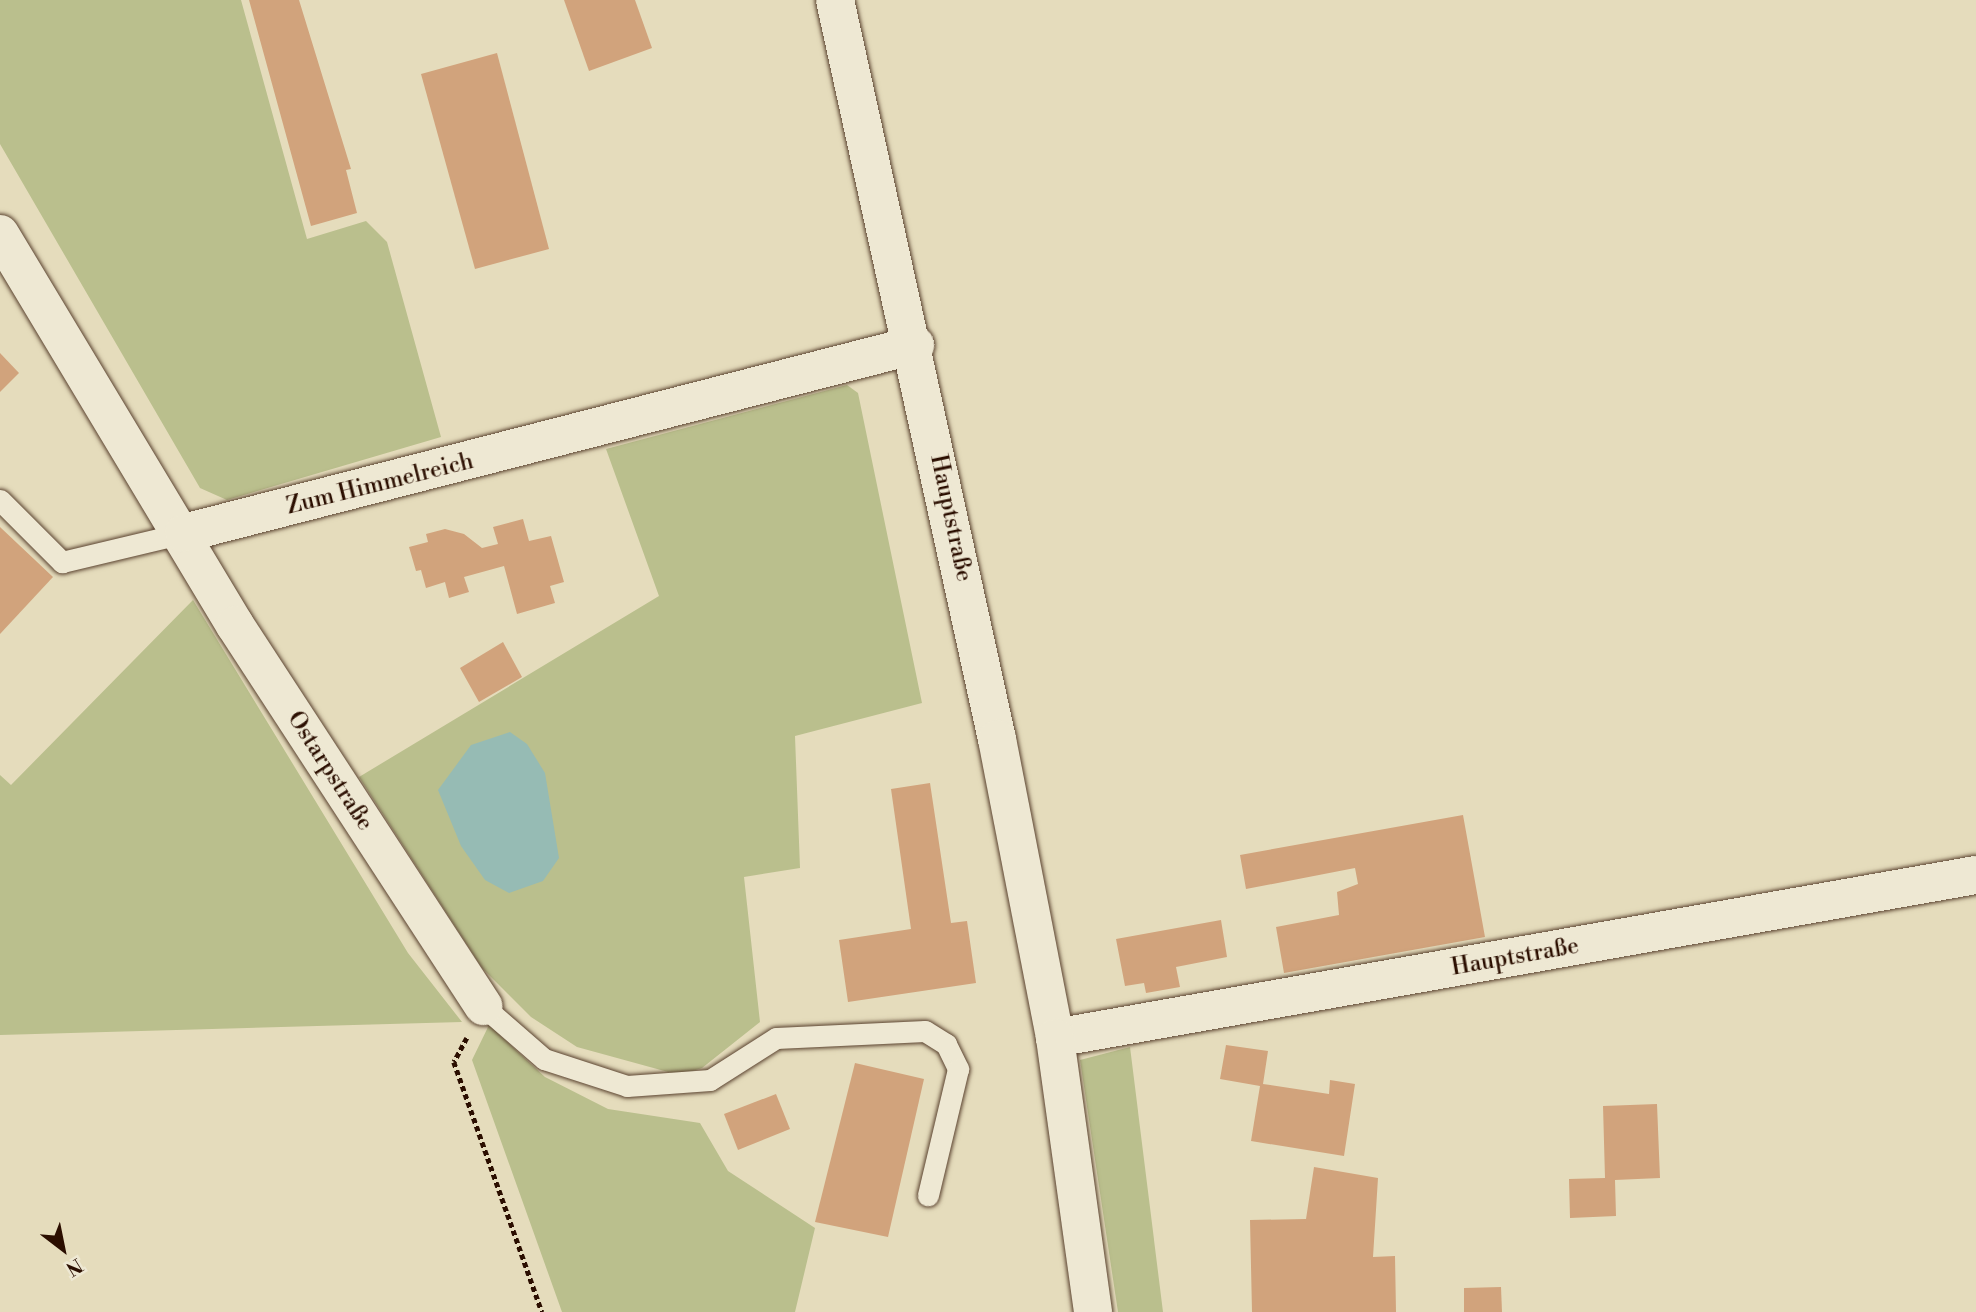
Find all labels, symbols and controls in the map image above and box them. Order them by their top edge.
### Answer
street label: Zum Himmelreich [284,447,476,521]
street label: Hauptstraße [924,452,978,584]
street label: Ostarpstraße [281,706,379,836]
street label: Hauptstraße [1449,932,1581,982]
north arrow [28,1214,98,1284]
text: N [61,1253,87,1281]

